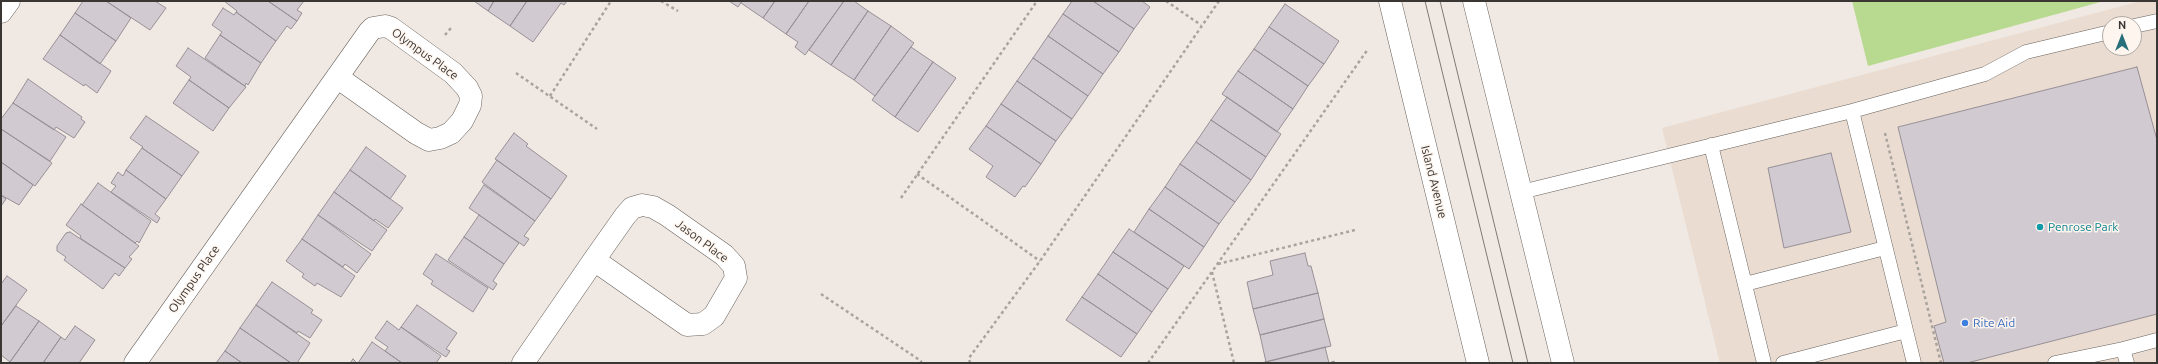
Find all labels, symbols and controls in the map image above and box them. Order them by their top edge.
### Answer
north arrow [2102,16,2142,56]
text: N [2118,19,2126,31]
street label: Olympus Place [389,25,461,83]
street label: Island Avenue [1418,144,1450,220]
street label: Jason Place [673,216,731,266]
place label: Penrose Park [2048,220,2118,234]
marker: Penrose Park [2035,222,2045,232]
street label: Olympus Place [165,242,223,316]
place label: Rite Aid [1973,316,2015,330]
marker: Rite Aid [1960,318,1970,328]

